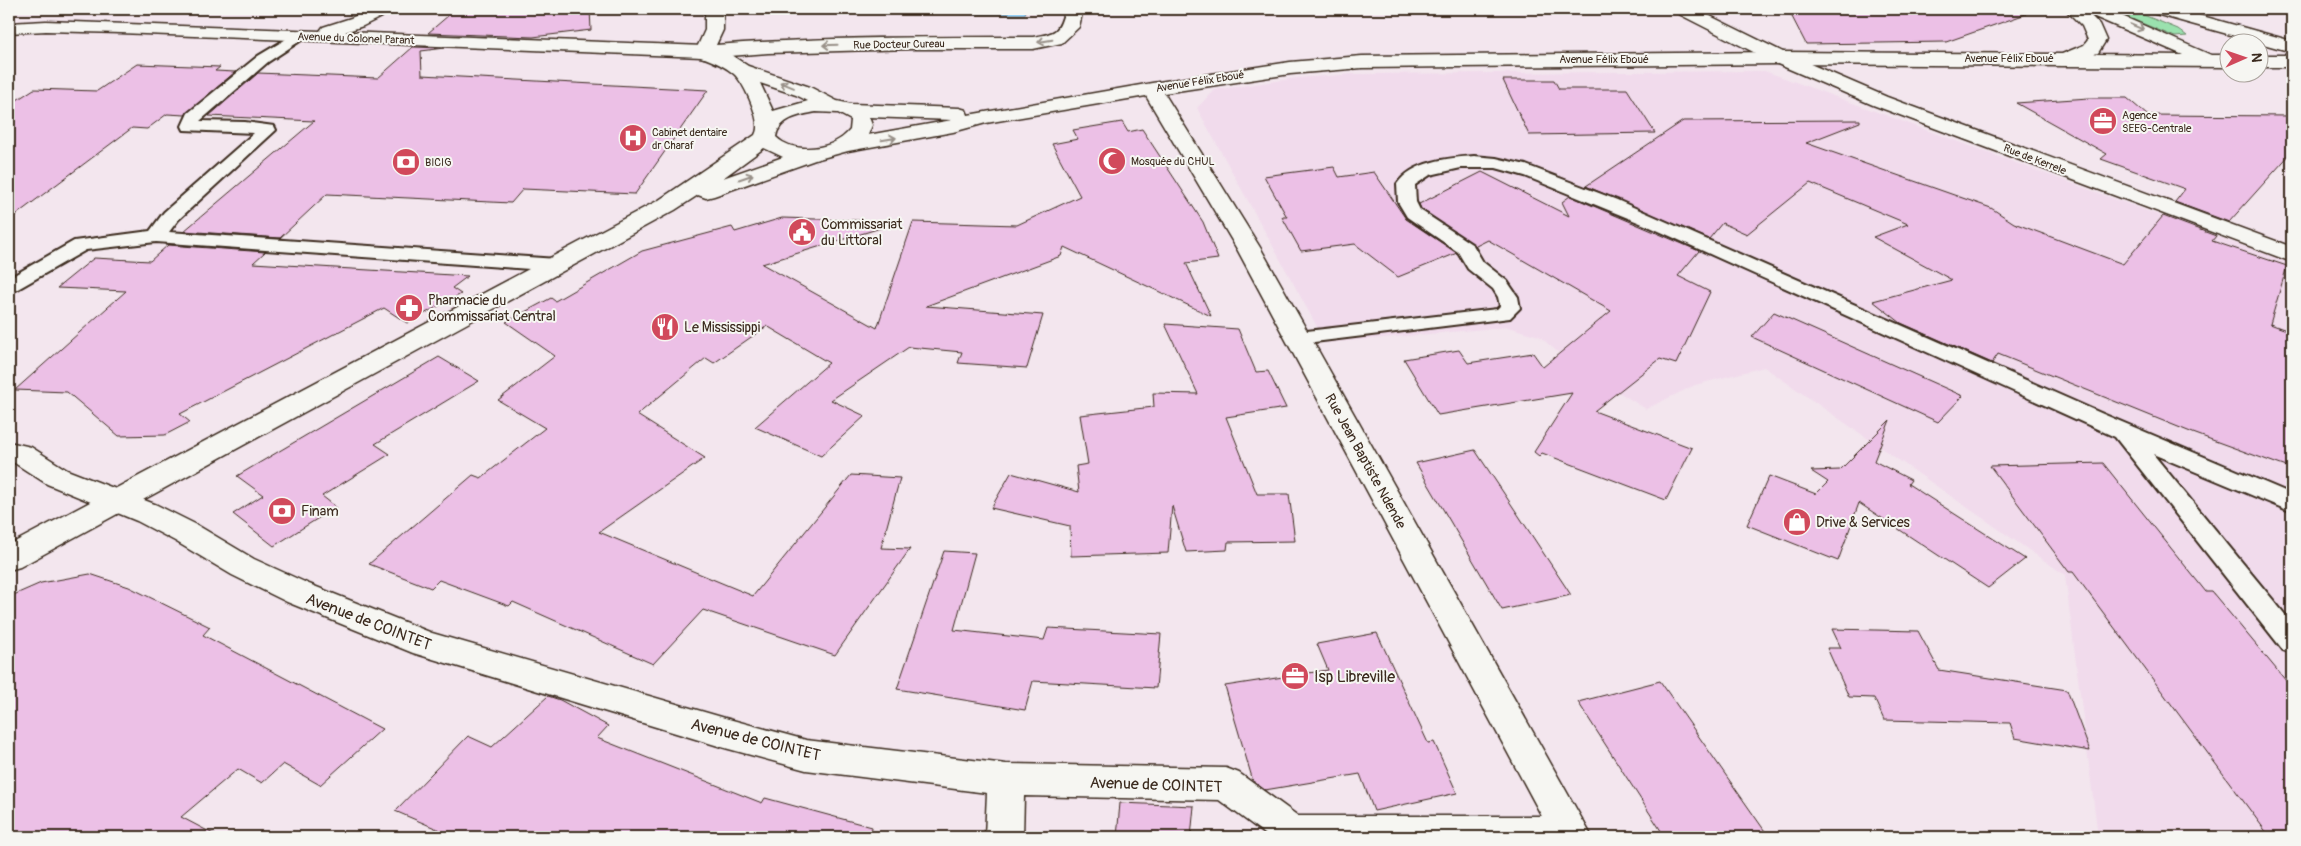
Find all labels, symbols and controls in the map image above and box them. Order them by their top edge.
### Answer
one-way arrow [2129,23,2144,33]
street label: Avenue du Colonel Parant [297,30,415,47]
north arrow [2218,32,2268,82]
one-way arrow [1037,36,1053,46]
street label: Rue Docteur Cureau [853,37,945,52]
one-way arrow [822,41,838,50]
street label: Avenue Félix Eboué [1964,52,2054,65]
street label: Avenue Félix Eboué [1559,53,1649,66]
text: N [2248,53,2265,63]
street label: Avenue Félix Eboué [1155,68,1245,95]
one-way arrow [780,79,795,88]
office icon: Agence SEEG-Centrale [2088,106,2118,136]
place label: Agence SEEG-Centrale [2122,109,2192,135]
hospital icon: Cabinet dentaire dr Charaf [618,123,648,153]
place label: Cabinet dentaire dr Charaf [652,126,728,152]
one-way arrow [881,133,897,143]
street label: Rue de Kerrele [2002,142,2069,178]
mosque icon: Mosquée du CHUL [1097,146,1127,176]
bank icon: BICIG [391,147,421,177]
place label: Mosquée du CHUL [1131,155,1215,168]
place label: BICIG [425,156,452,169]
one-way arrow [737,172,753,181]
place label: Commissariat du Littoral [821,216,903,249]
public building icon: Commissariat du Littoral [787,217,817,247]
place label: Pharmacie du Commissariat Central [428,292,556,325]
pharmacy icon: Pharmacie du Commissariat Central [394,293,424,323]
restaurant icon: Le Mississippi [650,312,680,342]
place label: Le Mississippi [684,319,761,336]
street label: Rue Jean Baptiste Ndende [1321,391,1410,532]
bank icon: Finam [267,496,297,526]
place label: Finam [301,503,339,520]
shop icon: Drive & Services [1782,507,1812,537]
place label: Drive & Services [1816,514,1911,531]
street label: Avenue de COINTET [303,589,434,655]
office icon: Isp Libreville [1280,661,1310,691]
place label: Isp Libreville [1314,667,1395,687]
street label: Avenue de COINTET [689,714,823,766]
street label: Avenue de COINTET [1089,773,1223,797]

